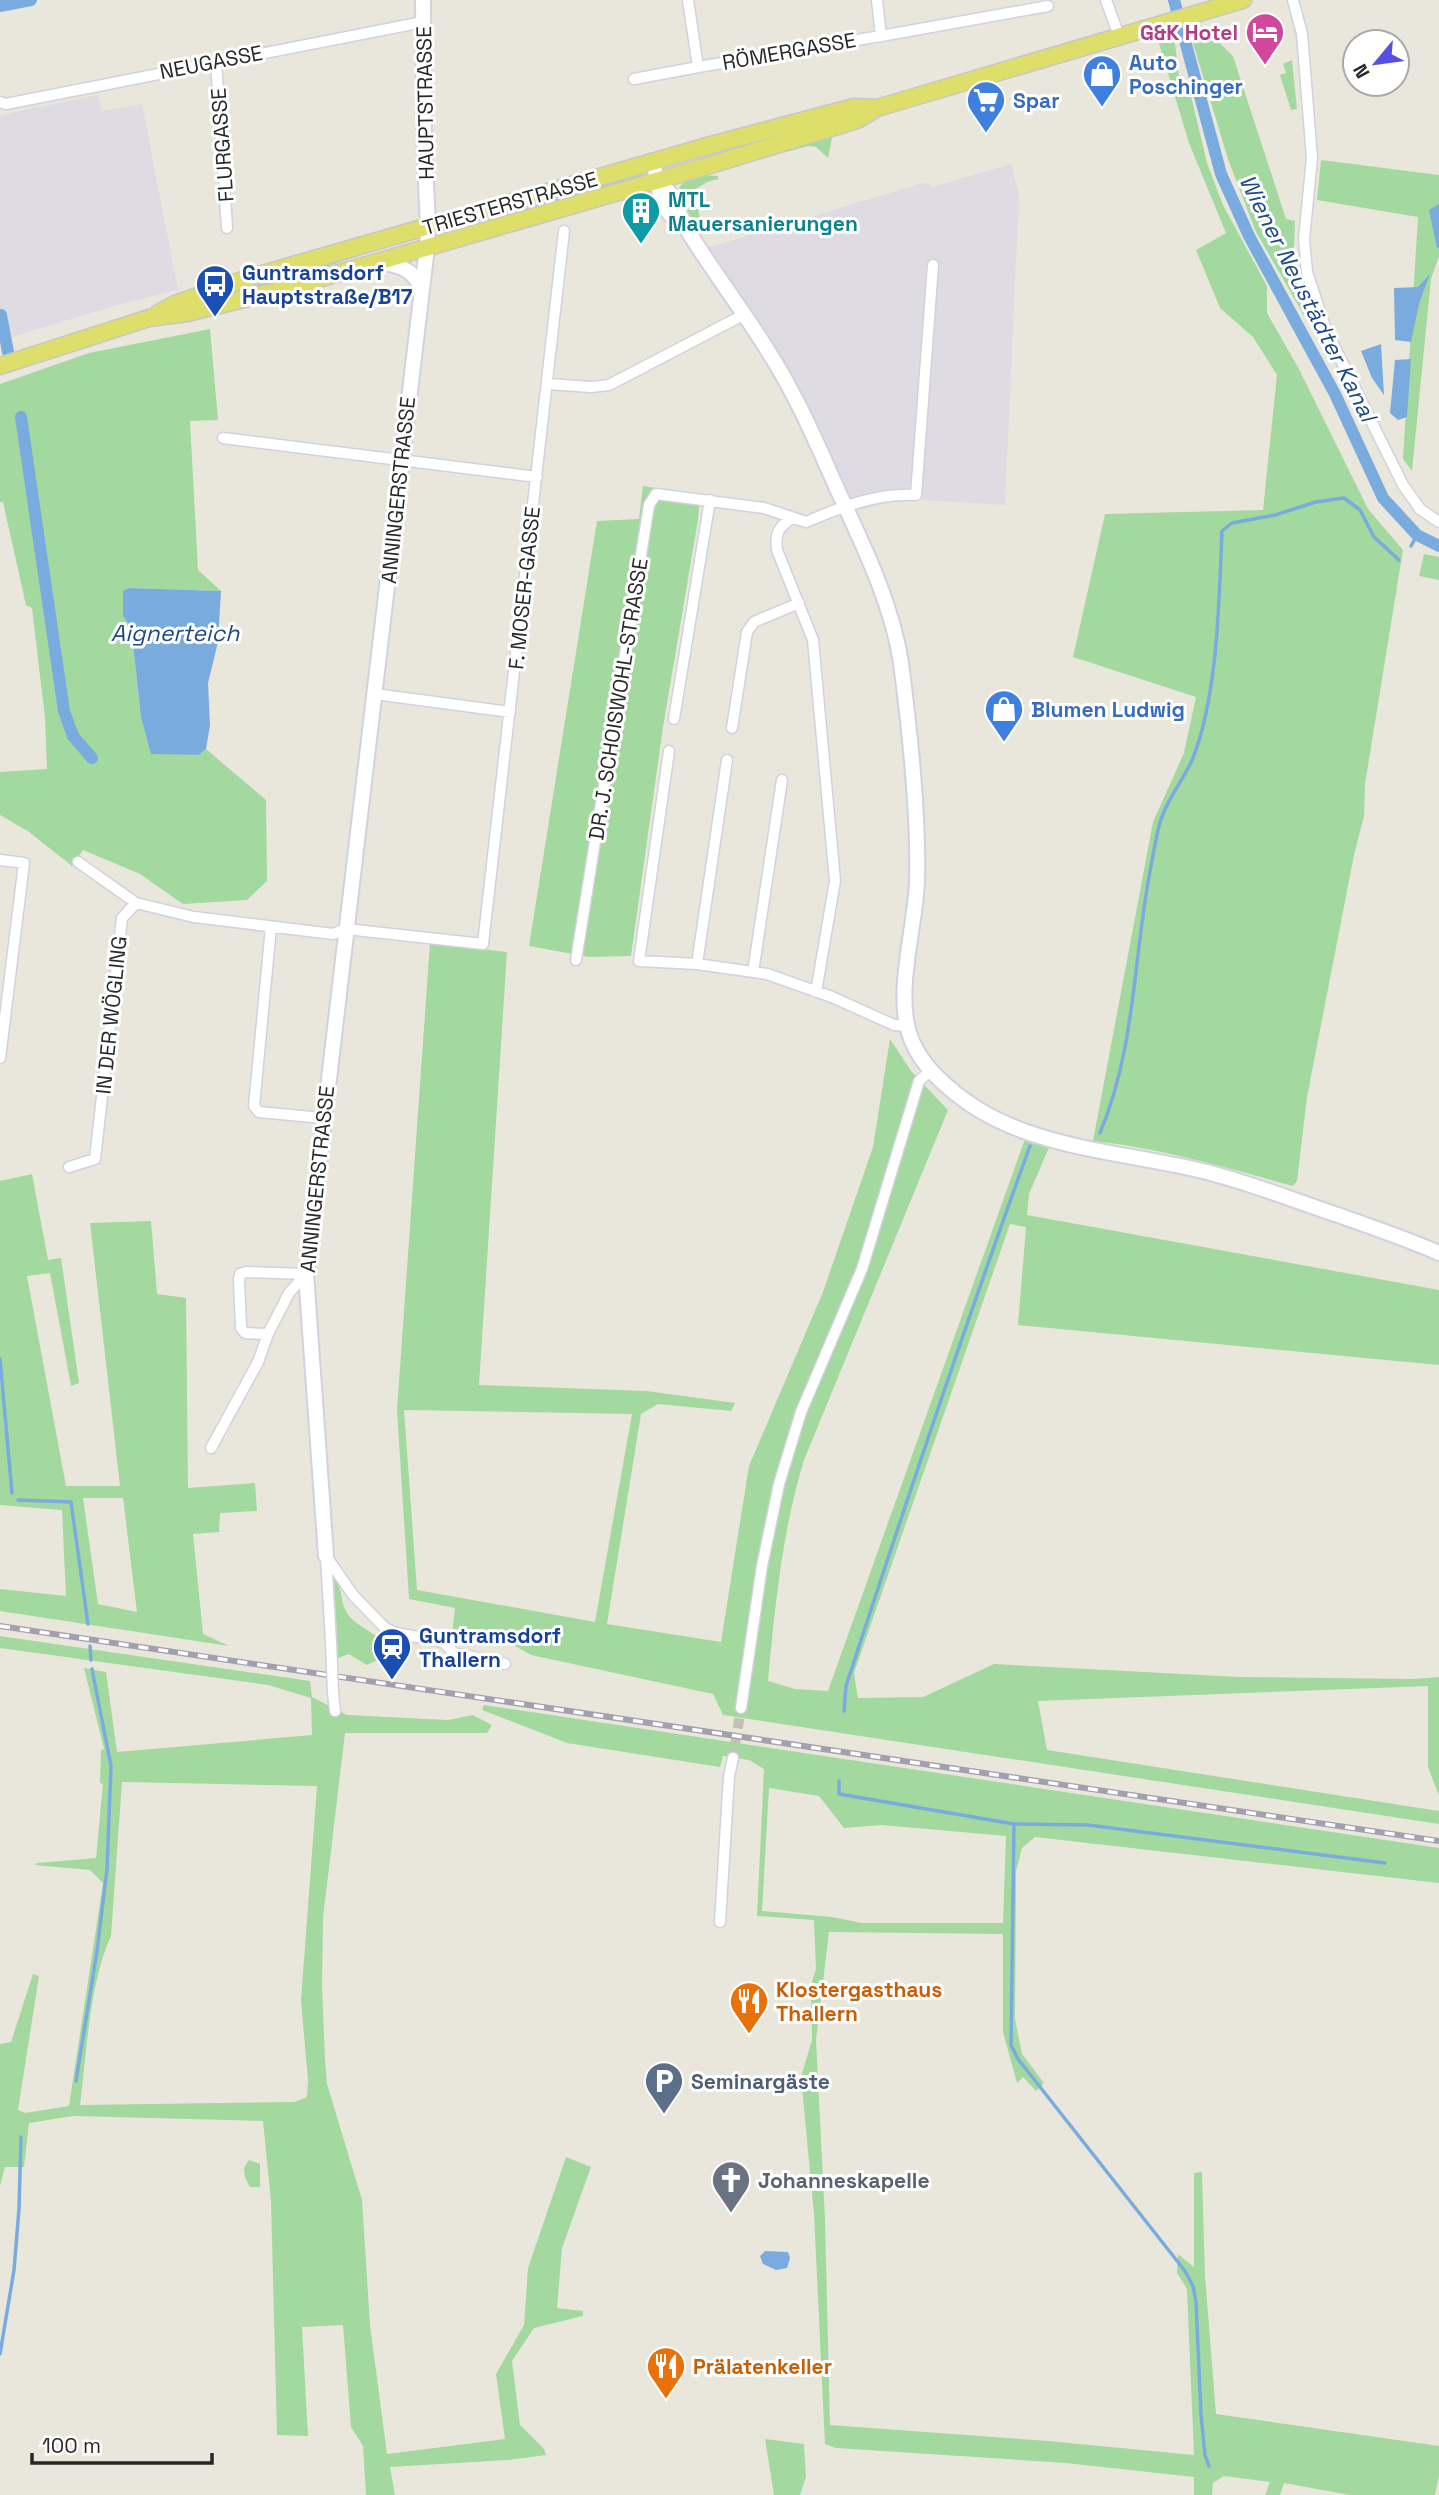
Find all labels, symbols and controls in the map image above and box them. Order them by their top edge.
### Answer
hotel icon: G&K Hotel [1244,11,1286,66]
place label: G&K Hotel [1140,19,1238,46]
street label: HAUPTSTRASSE [410,26,440,180]
street label: RÖMERGASSE [720,26,858,76]
north arrow [1341,28,1411,98]
street label: NEUGASSE [157,39,265,85]
place label: Auto Poschinger [1129,49,1243,100]
shop icon: Auto Poschinger [1081,53,1123,108]
text: N [1348,59,1376,83]
supermarket icon: Spar [965,79,1007,134]
street label: FLURGASSE [205,87,239,203]
place label: Spar [1013,87,1060,114]
street label: TRIESTERSTRASSE [419,165,601,241]
water label: Wiener Neustädter Kanal [1233,169,1384,429]
place label: MTL Mauersanierungen [668,186,858,237]
building icon: MTL Mauersanierungen [620,190,662,245]
place label: Guntramsdorf Hauptstraße/B17 [242,259,413,310]
bus stop icon: Guntramsdorf Hauptstraße/B17 [194,263,236,318]
street label: ANNINGERSTRASSE [375,395,421,585]
street label: F. MOSER-GASSE [502,505,546,671]
street label: DR. J. SCHOISWOHL-STRASSE [582,556,654,842]
water label: Aignerteich [111,618,240,648]
shop icon: Blumen Ludwig [983,688,1025,743]
place label: Blumen Ludwig [1031,696,1185,723]
street label: IN DER WÖGLING [89,934,133,1096]
street label: ANNINGERSTRASSE [294,1084,340,1274]
place label: Guntramsdorf Thallern [419,1622,561,1673]
station icon: Guntramsdorf Thallern [371,1626,413,1681]
place label: Klostergasthaus Thallern [776,1976,942,2027]
restaurant icon: Klostergasthaus Thallern [728,1980,770,2035]
parking icon: Seminargäste [643,2060,685,2115]
place label: Seminargäste [691,2068,830,2095]
church icon: Johanneskapelle [710,2159,752,2214]
place label: Johanneskapelle [758,2167,930,2194]
restaurant icon: Prälatenkeller [645,2345,687,2400]
place label: Prälatenkeller [693,2353,832,2380]
scale bar [32,2422,212,2466]
text: 100 m [42,2432,101,2459]

